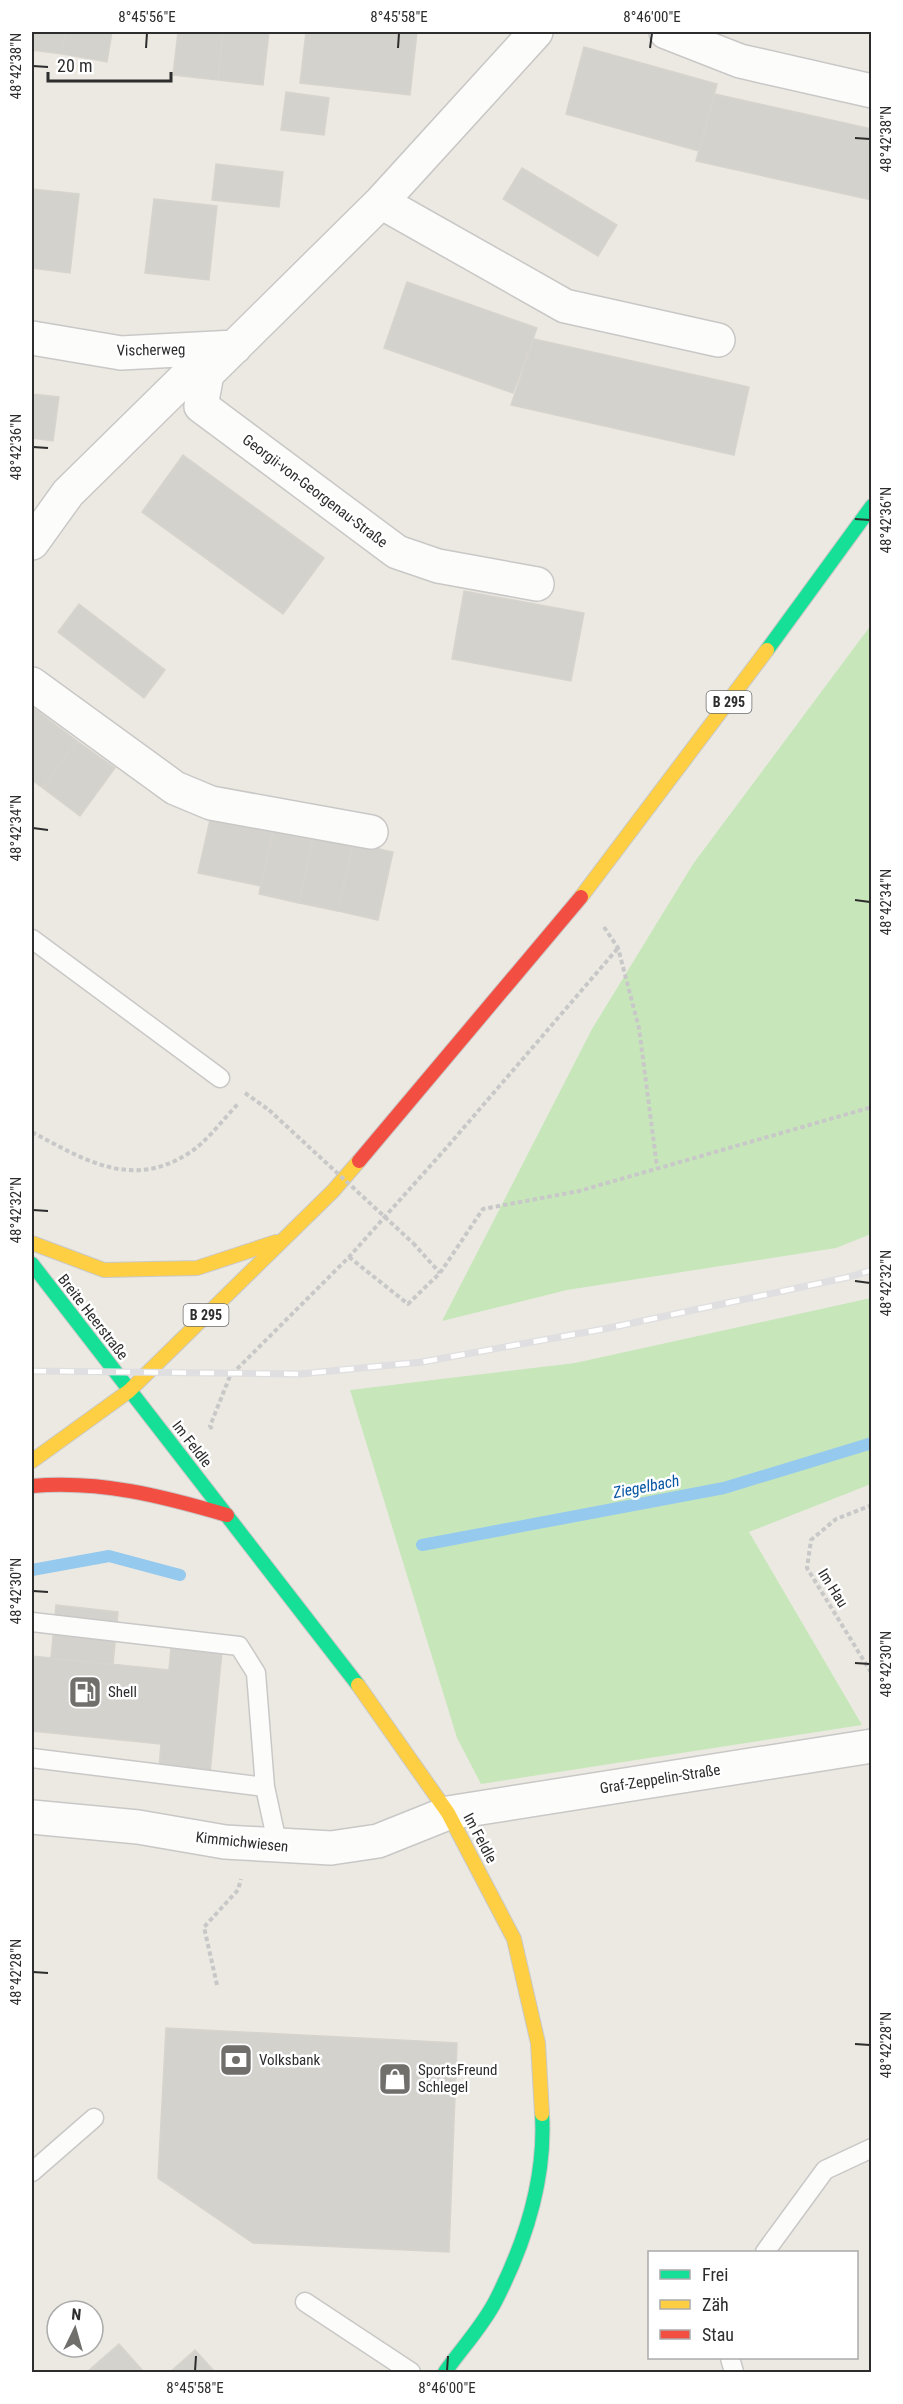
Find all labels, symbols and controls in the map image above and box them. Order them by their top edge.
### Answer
text: 8°45'56"E [118,8,176,26]
text: 8°45'58"E [370,8,428,26]
text: 8°46'00"E [623,8,681,26]
text: 48°42'38"N [7,33,25,99]
scale bar [48,45,171,83]
text: 20 m [57,55,92,76]
text: 48°42'38"N [877,106,895,172]
street label: Vischerweg [116,340,186,360]
text: 48°42'36"N [7,414,25,480]
street label: Georgii-von-Georgenau-Straße [239,431,391,551]
text: 48°42'36"N [877,487,895,553]
road number: B 295 [706,691,752,713]
text: 48°42'34"N [7,795,25,861]
text: 48°42'34"N [877,869,895,935]
text: 48°42'32"N [7,1177,25,1243]
text: 48°42'32"N [877,1250,895,1316]
street label: Breite Heerstraße [54,1271,132,1363]
road number: B 295 [184,1304,228,1326]
street label: Im Feldle [168,1417,216,1471]
water label: Ziegelbach [610,1471,681,1502]
text: 48°42'30"N [7,1558,25,1624]
street label: Im Hau [814,1565,852,1611]
text: 48°42'30"N [877,1631,895,1697]
fuel station icon: Shell [67,1674,103,1710]
place label: Shell [108,1683,137,1701]
street label: Graf-Zeppelin-Straße [598,1761,722,1797]
street label: Im Feldle [459,1810,501,1866]
street label: Kimmichwiesen [195,1828,289,1856]
text: 48°42'28"N [7,1939,25,2005]
text: 48°42'28"N [877,2012,895,2078]
bank icon: Volksbank [218,2042,254,2078]
place label: Volksbank [259,2051,320,2069]
shop icon: SportsFreund Schlegel [377,2061,413,2097]
place label: SportsFreund Schlegel [418,2061,497,2096]
legend [648,2251,858,2359]
text: Frei [702,2264,728,2285]
text: Zäh [702,2294,729,2315]
north arrow [45,2299,105,2359]
text: N [71,2305,82,2324]
text: Stau [702,2324,734,2345]
text: 8°45'58"E [166,2379,224,2397]
text: 8°46'00"E [418,2379,476,2397]

